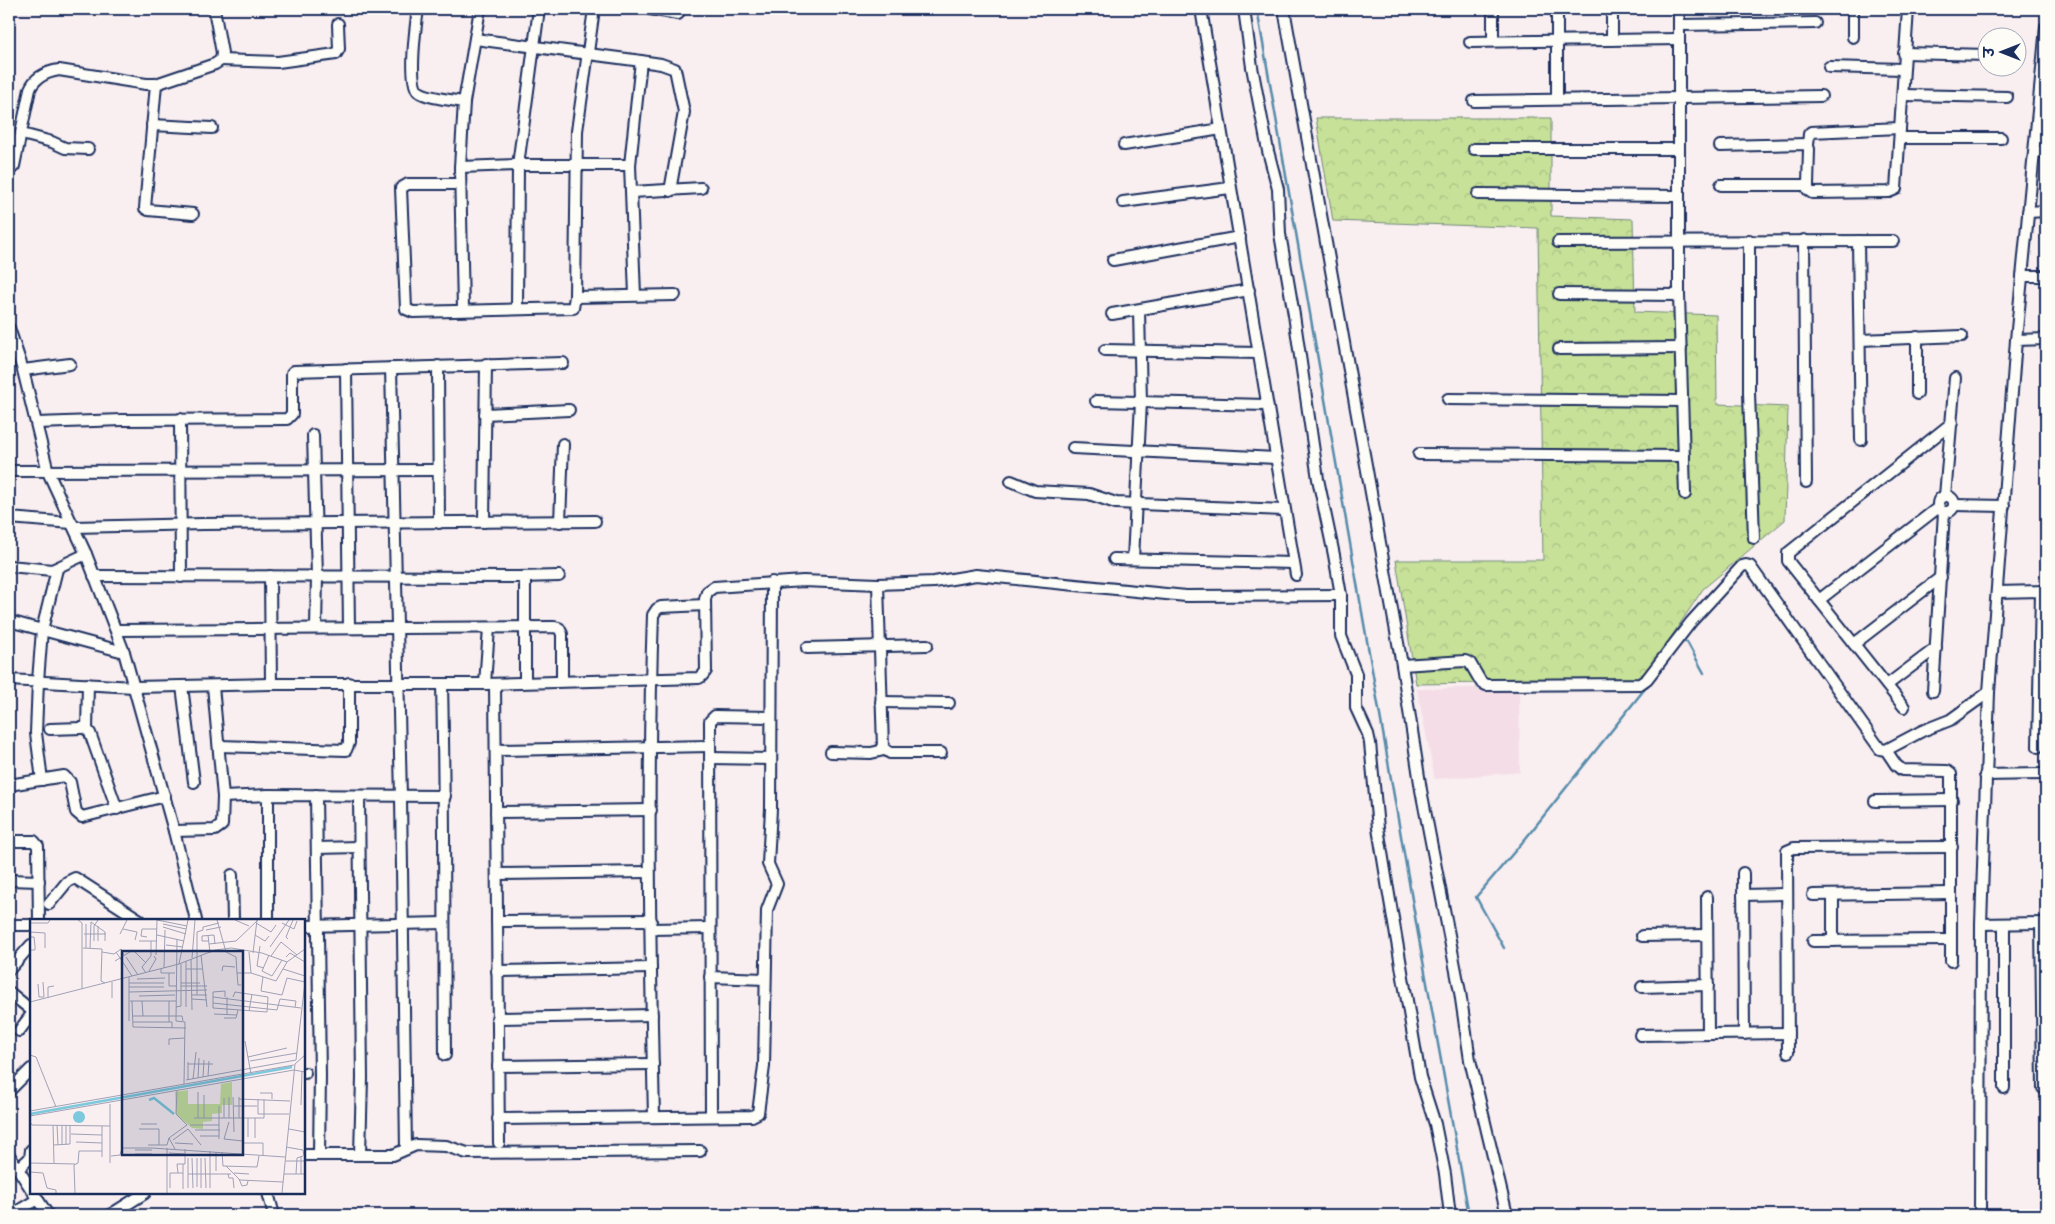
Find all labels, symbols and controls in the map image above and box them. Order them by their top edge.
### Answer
north arrow [1978,28,2028,78]
text: उ [1981,46,1998,59]
inset map [30,919,305,1194]

